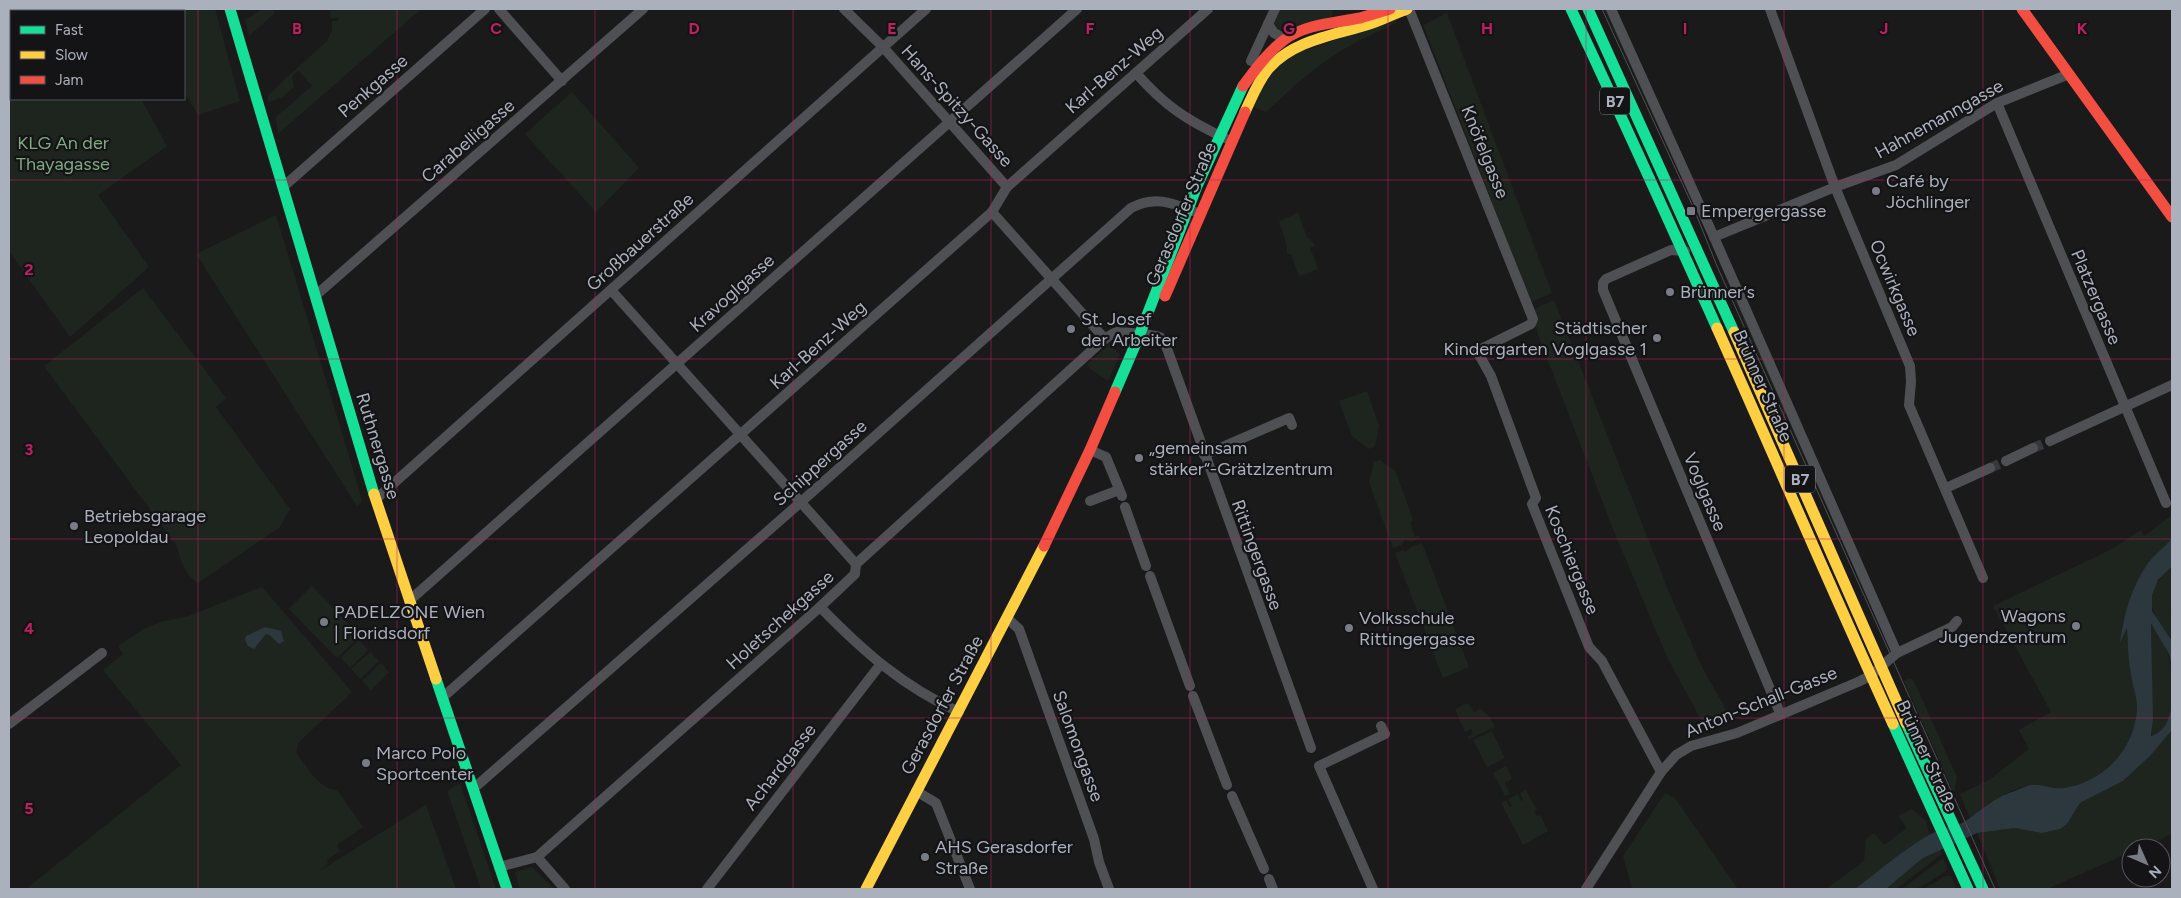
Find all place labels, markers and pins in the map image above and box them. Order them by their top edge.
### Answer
place label: Café by Jöchlinger [1886,170,1970,213]
marker: Café by Jöchlinger [1870,185,1882,197]
place label: Empergergasse [1701,200,1827,222]
marker: Empergergasse [1685,205,1697,217]
place label: Brünner‘s [1680,281,1755,303]
marker: Brünner‘s [1664,286,1676,298]
place label: St. Josef der Arbeiter [1081,308,1177,351]
place label: Städtischer Kindergarten Voglgasse 1 [1443,317,1647,360]
marker: St. Josef der Arbeiter [1065,323,1077,335]
marker: Städtischer Kindergarten Voglgasse 1 [1651,332,1663,344]
place label: „gemeinsam stärker“-Grätzlzentrum [1149,437,1333,480]
marker: „gemeinsam stärker“-Grätzlzentrum [1133,452,1145,464]
place label: Betriebsgarage Leopoldau [84,505,206,548]
marker: Betriebsgarage Leopoldau [68,520,80,532]
place label: PADELZONE Wien | Floridsdorf [334,601,485,644]
place label: Wagons Jugendzentrum [1939,605,2066,648]
place label: Volksschule Rittingergasse [1359,607,1475,650]
marker: PADELZONE Wien | Floridsdorf [318,616,330,628]
marker: Wagons Jugendzentrum [2070,620,2082,632]
marker: Volksschule Rittingergasse [1343,622,1355,634]
place label: Marco Polo Sportcenter [376,742,473,785]
marker: Marco Polo Sportcenter [360,757,372,769]
place label: AHS Gerasdorfer Straße [935,836,1073,879]
marker: AHS Gerasdorfer Straße [919,851,931,863]

